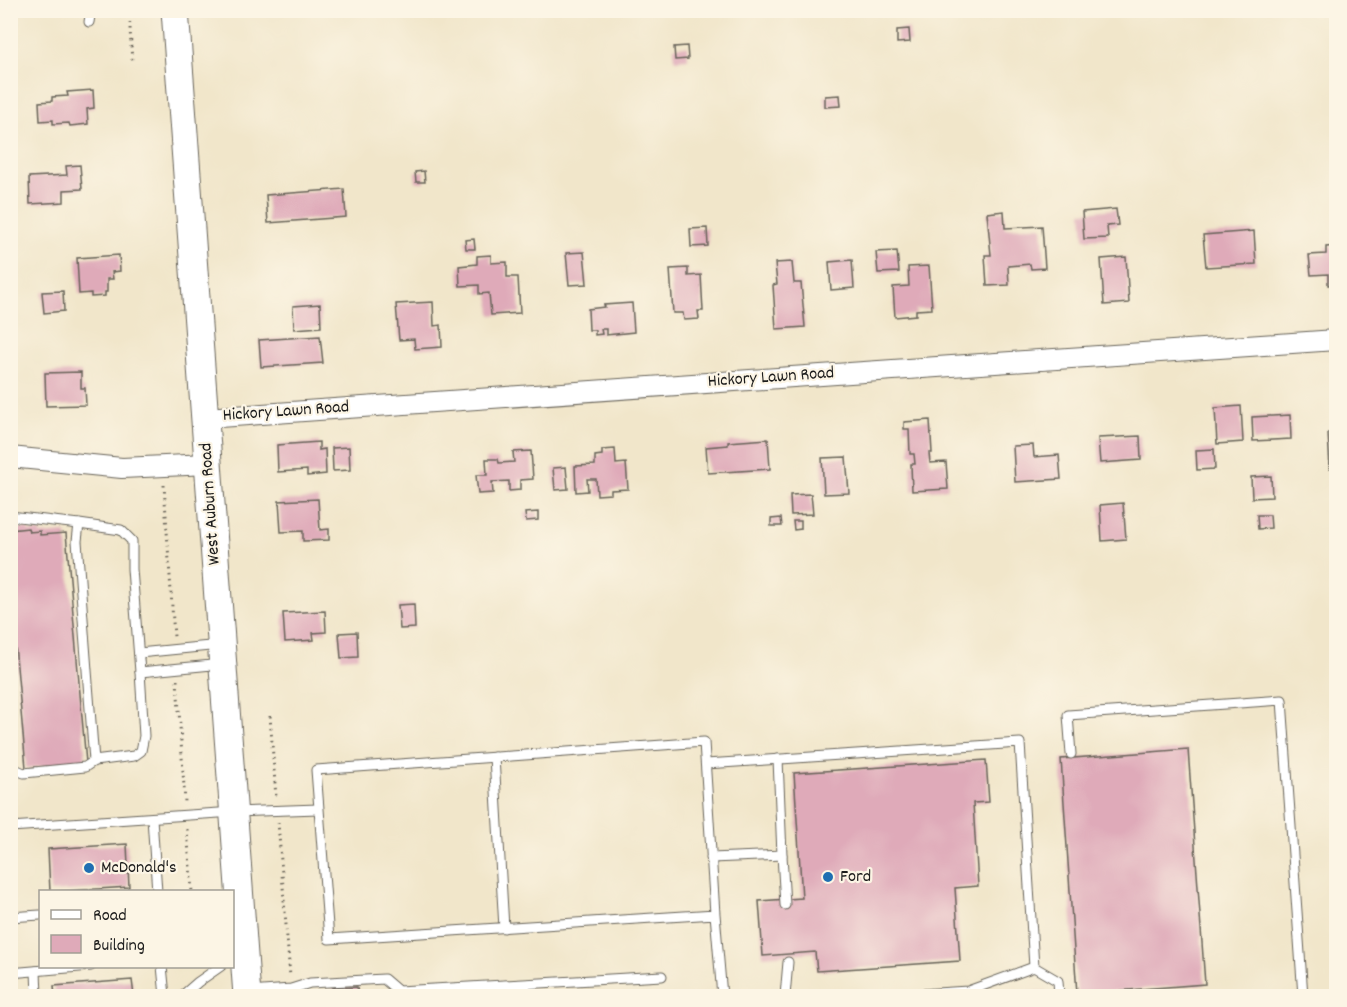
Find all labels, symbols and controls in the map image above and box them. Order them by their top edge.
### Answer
street label: Hickory Lawn Road [707,361,835,395]
street label: Hickory Lawn Road [222,395,350,429]
street label: West Auburn Road [194,442,228,566]
place label: McDonald's [101,856,177,881]
marker: McDonald's [82,861,96,875]
place label: Ford [840,865,871,890]
marker: Ford [821,870,835,884]
legend [39,890,234,968]
text: Road [93,904,127,929]
text: Building [93,934,145,959]

